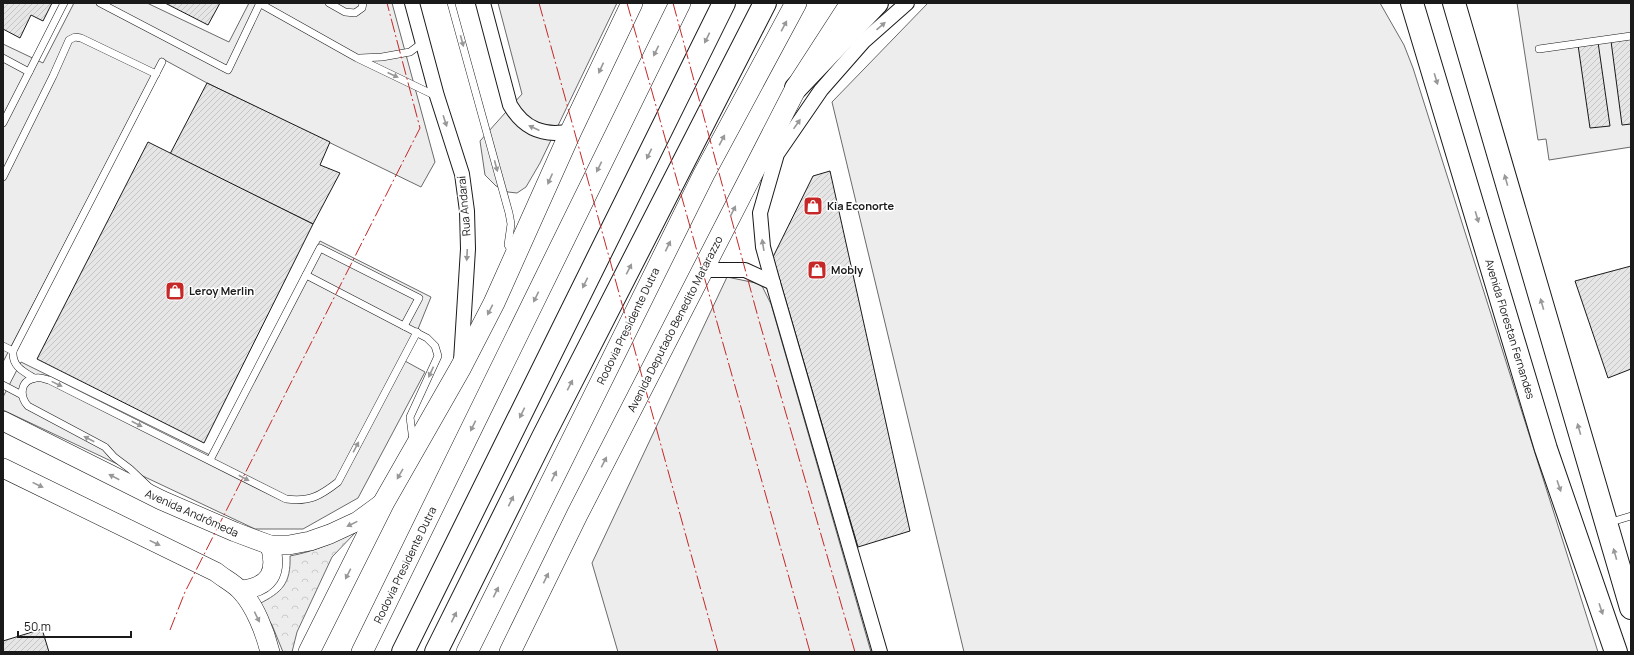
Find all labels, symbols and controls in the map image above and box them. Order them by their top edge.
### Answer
one-way arrow [780,20,787,31]
one-way arrow [876,21,887,30]
one-way arrow [704,32,710,44]
one-way arrow [459,35,465,47]
one-way arrow [653,45,660,56]
one-way arrow [598,62,604,74]
one-way arrow [387,72,398,78]
one-way arrow [1433,74,1439,86]
one-way arrow [442,116,448,128]
one-way arrow [793,119,801,130]
one-way arrow [528,125,539,131]
one-way arrow [719,134,725,146]
one-way arrow [646,149,652,160]
one-way arrow [493,160,499,172]
one-way arrow [596,162,602,173]
one-way arrow [1503,173,1509,185]
one-way arrow [547,174,553,185]
street label: Rua Andaraí [453,175,474,237]
shop icon: Kia Econorte [802,195,824,217]
place label: Kia Econorte [827,198,895,213]
one-way arrow [730,205,736,217]
one-way arrow [1474,212,1480,224]
street label: Avenida Deputado Benedito Matarazzo [623,233,726,414]
one-way arrow [760,239,766,251]
one-way arrow [665,241,671,252]
one-way arrow [464,249,471,261]
street label: Avenida Florestan Fernandes [1482,257,1539,401]
shop icon: Mobly [806,259,828,281]
place label: Mobly [831,262,864,277]
one-way arrow [626,263,632,275]
street label: Rodovia Presidente Dutra [593,265,662,387]
one-way arrow [582,278,589,289]
shop icon: Leroy Merlin [164,280,186,302]
place label: Leroy Merlin [189,283,254,298]
one-way arrow [533,291,539,302]
one-way arrow [1539,298,1545,310]
one-way arrow [487,305,493,316]
one-way arrow [428,366,434,377]
one-way arrow [567,379,573,390]
one-way arrow [51,381,63,387]
one-way arrow [518,407,525,418]
one-way arrow [131,420,143,427]
one-way arrow [470,420,476,432]
one-way arrow [1576,423,1582,435]
one-way arrow [84,436,95,442]
one-way arrow [353,441,359,453]
one-way arrow [601,456,607,468]
one-way arrow [397,468,404,480]
one-way arrow [551,470,557,481]
one-way arrow [109,474,120,480]
one-way arrow [239,475,250,481]
one-way arrow [1556,480,1562,492]
one-way arrow [32,482,44,488]
street label: Avenida Andrômeda [143,485,241,540]
one-way arrow [508,495,515,506]
street label: Rodovia Presidente Dutra [370,504,439,626]
one-way arrow [346,521,358,527]
one-way arrow [149,539,160,546]
one-way arrow [1612,548,1618,560]
one-way arrow [345,568,351,580]
one-way arrow [542,572,549,584]
one-way arrow [493,586,499,598]
one-way arrow [1598,603,1604,615]
one-way arrow [254,611,260,623]
one-way arrow [451,611,457,623]
scale bar [18,613,131,639]
text: 50 m [24,618,51,635]

